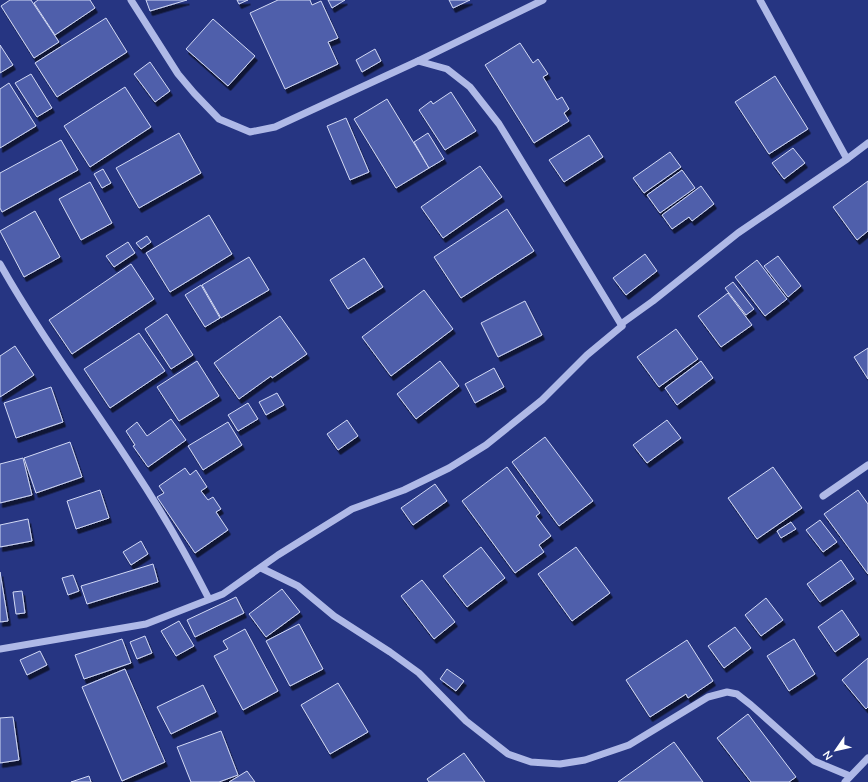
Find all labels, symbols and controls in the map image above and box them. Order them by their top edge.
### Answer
north arrow [816,730,856,770]
text: N [820,748,836,763]

